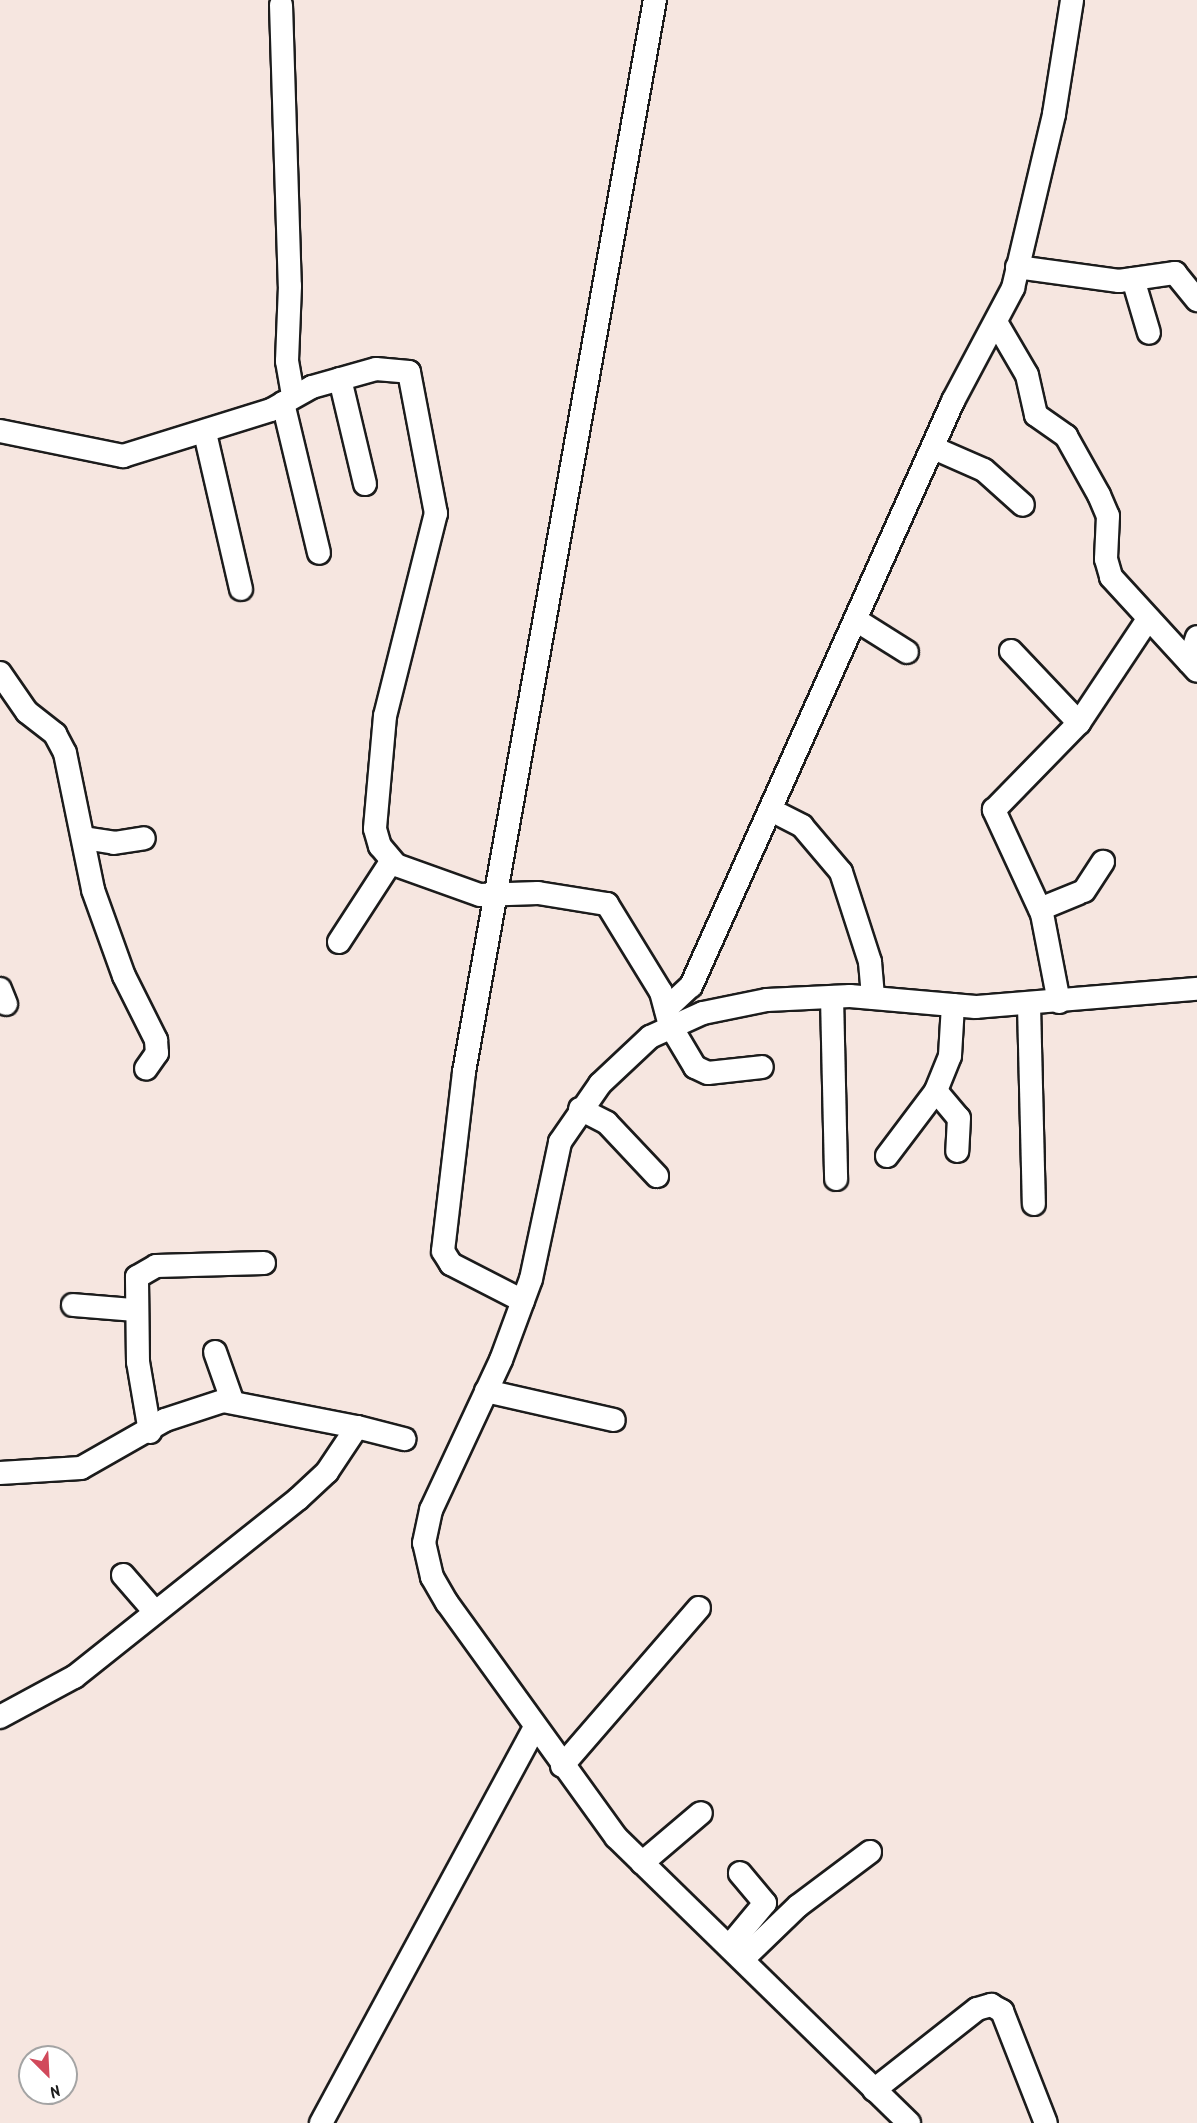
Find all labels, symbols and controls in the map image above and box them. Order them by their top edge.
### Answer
north arrow [18,2045,78,2105]
text: N [45,2077,64,2104]

